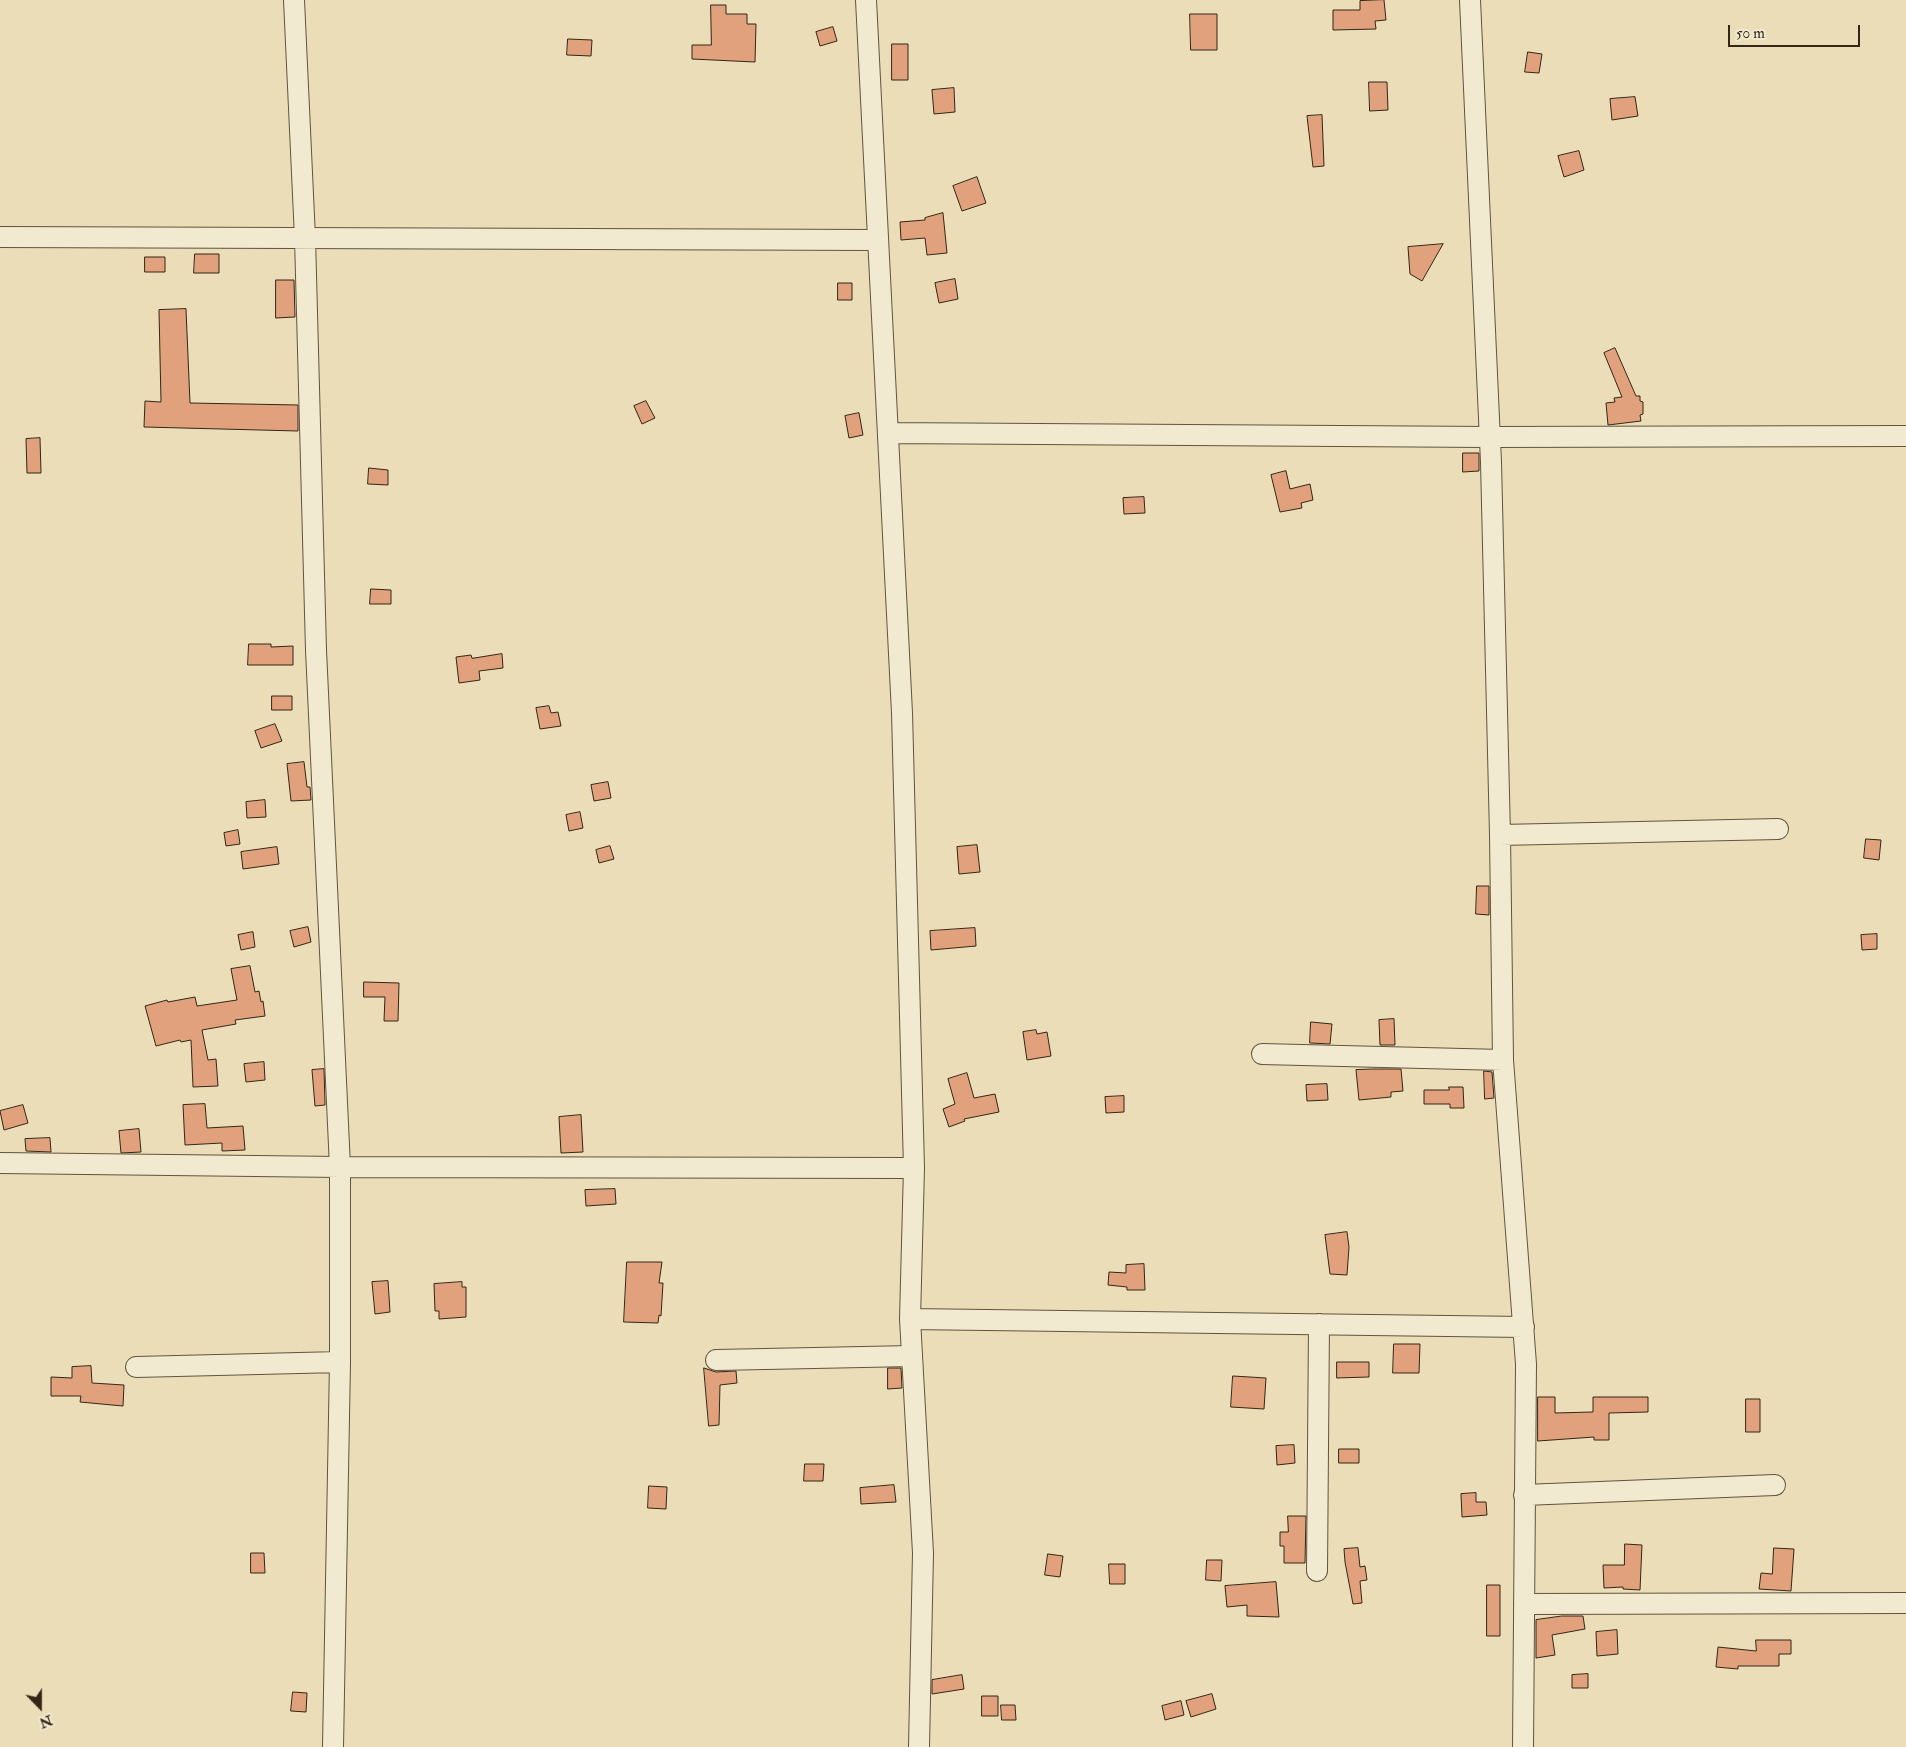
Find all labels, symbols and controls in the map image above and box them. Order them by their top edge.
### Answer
scale bar [1731,15,1864,47]
text: 50 m [1736,24,1765,43]
north arrow [15,1682,65,1732]
text: N [37,1711,55,1732]

